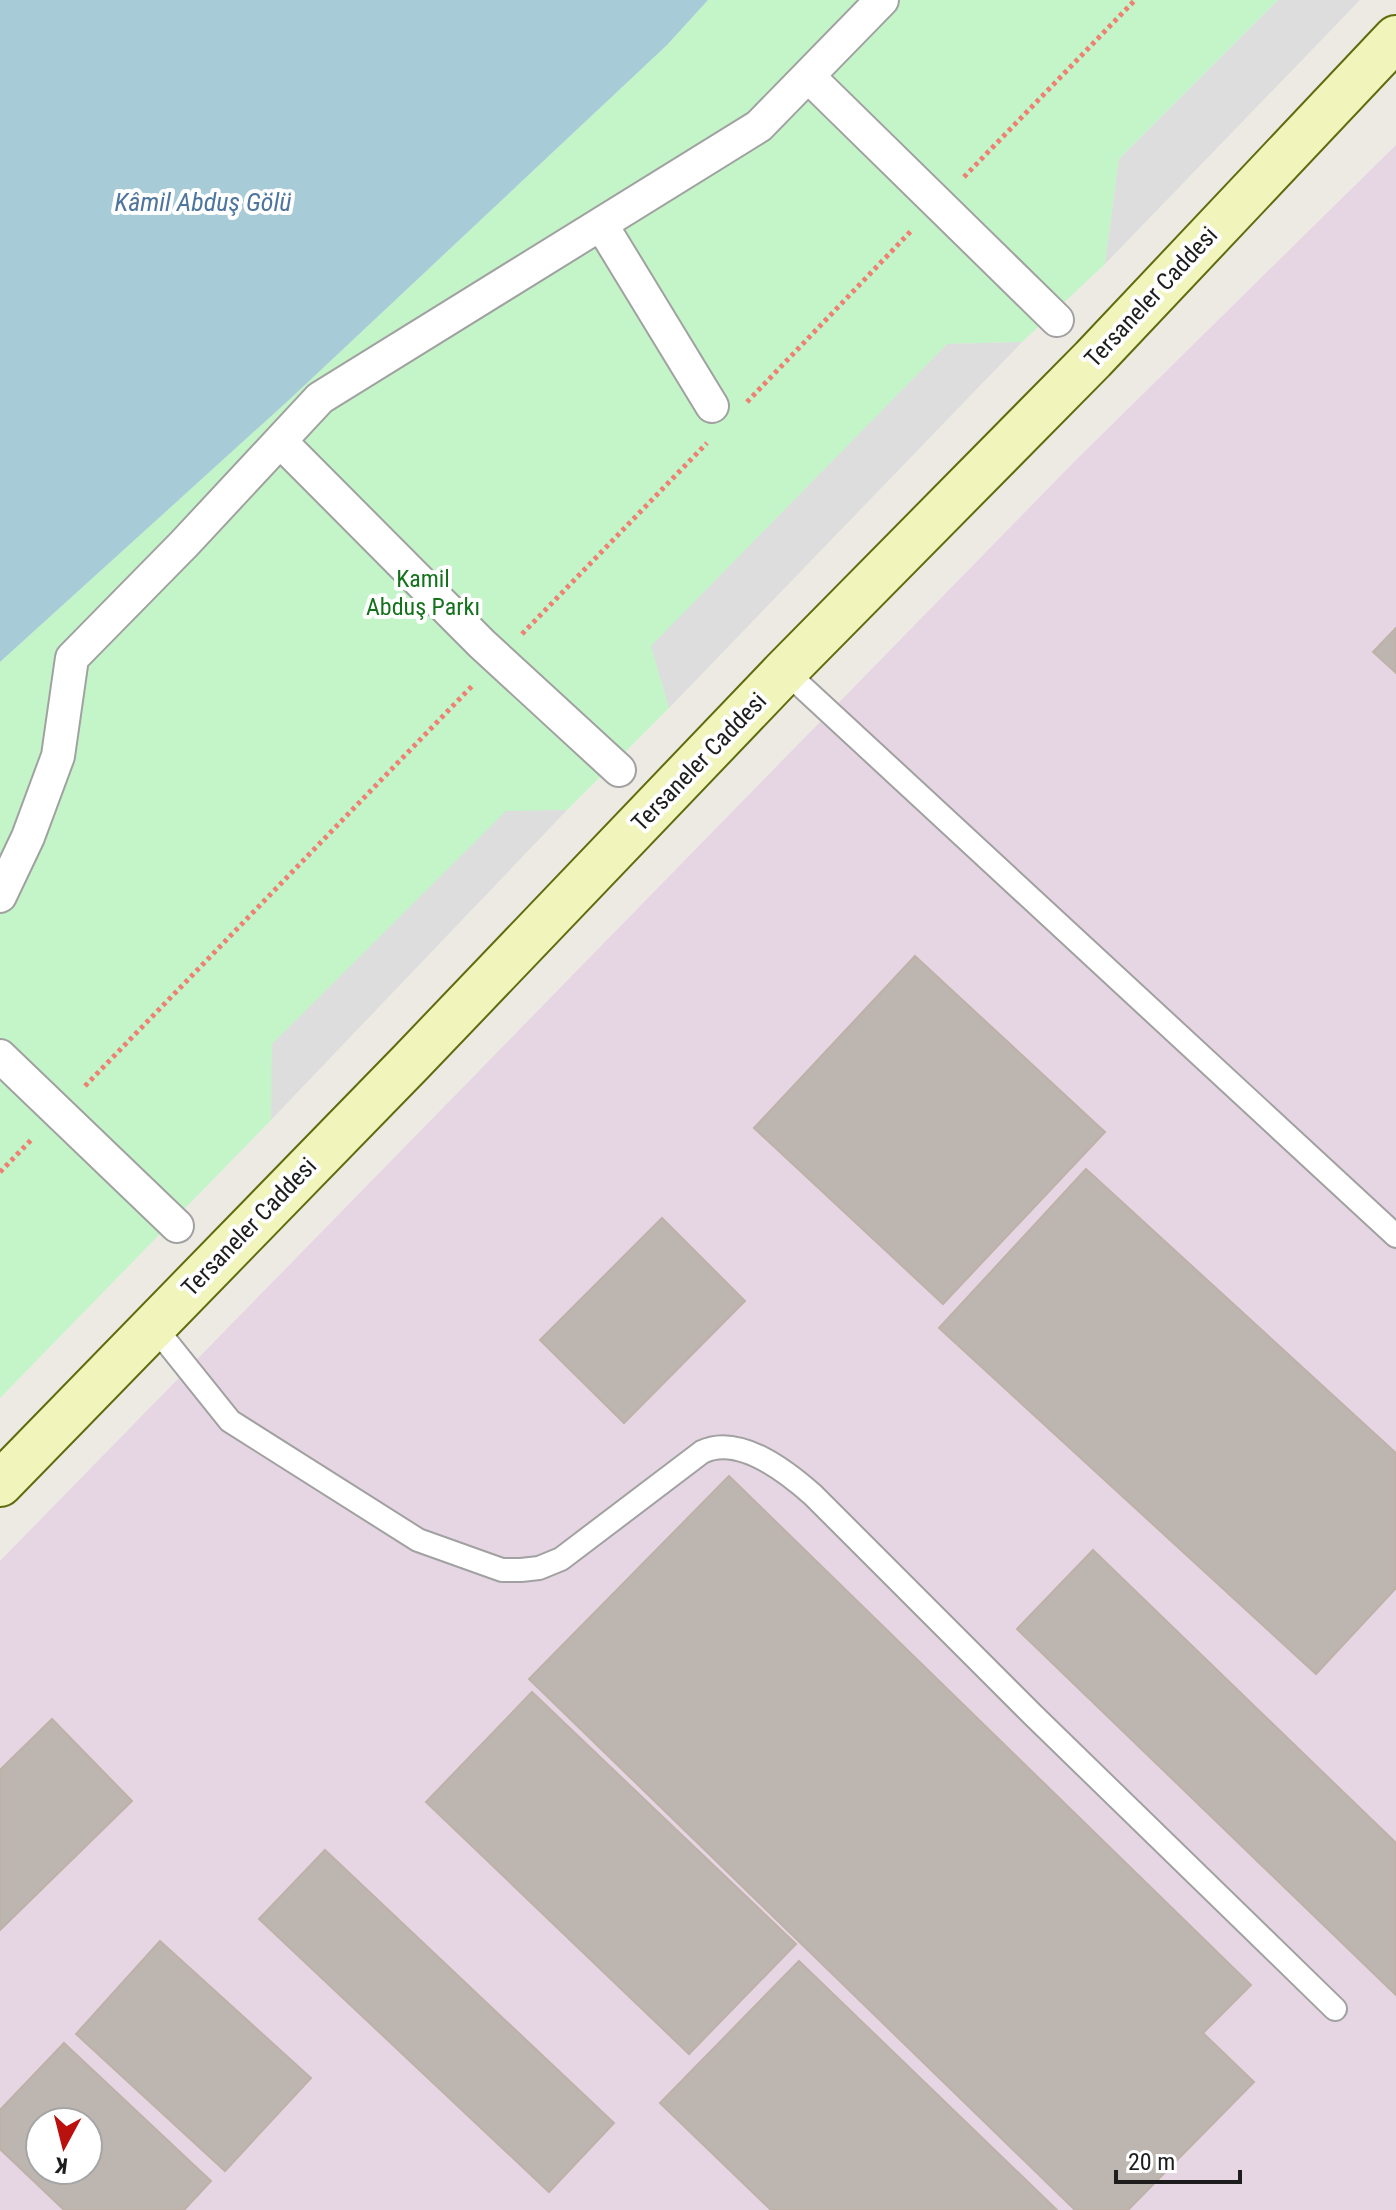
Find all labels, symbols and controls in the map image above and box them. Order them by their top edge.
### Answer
water label: Kâmil Abduş Gölü [115,187,291,217]
street label: Tersaneler Caddesi [1079,221,1223,373]
park label: Kamil Abduş Parkı [366,565,480,621]
street label: Tersaneler Caddesi [626,687,772,837]
street label: Tersaneler Caddesi [176,1152,322,1302]
north arrow [24,2106,104,2186]
scale bar [1116,2134,1240,2184]
text: 20 m [1128,2148,1175,2176]
text: K [53,2152,69,2179]

